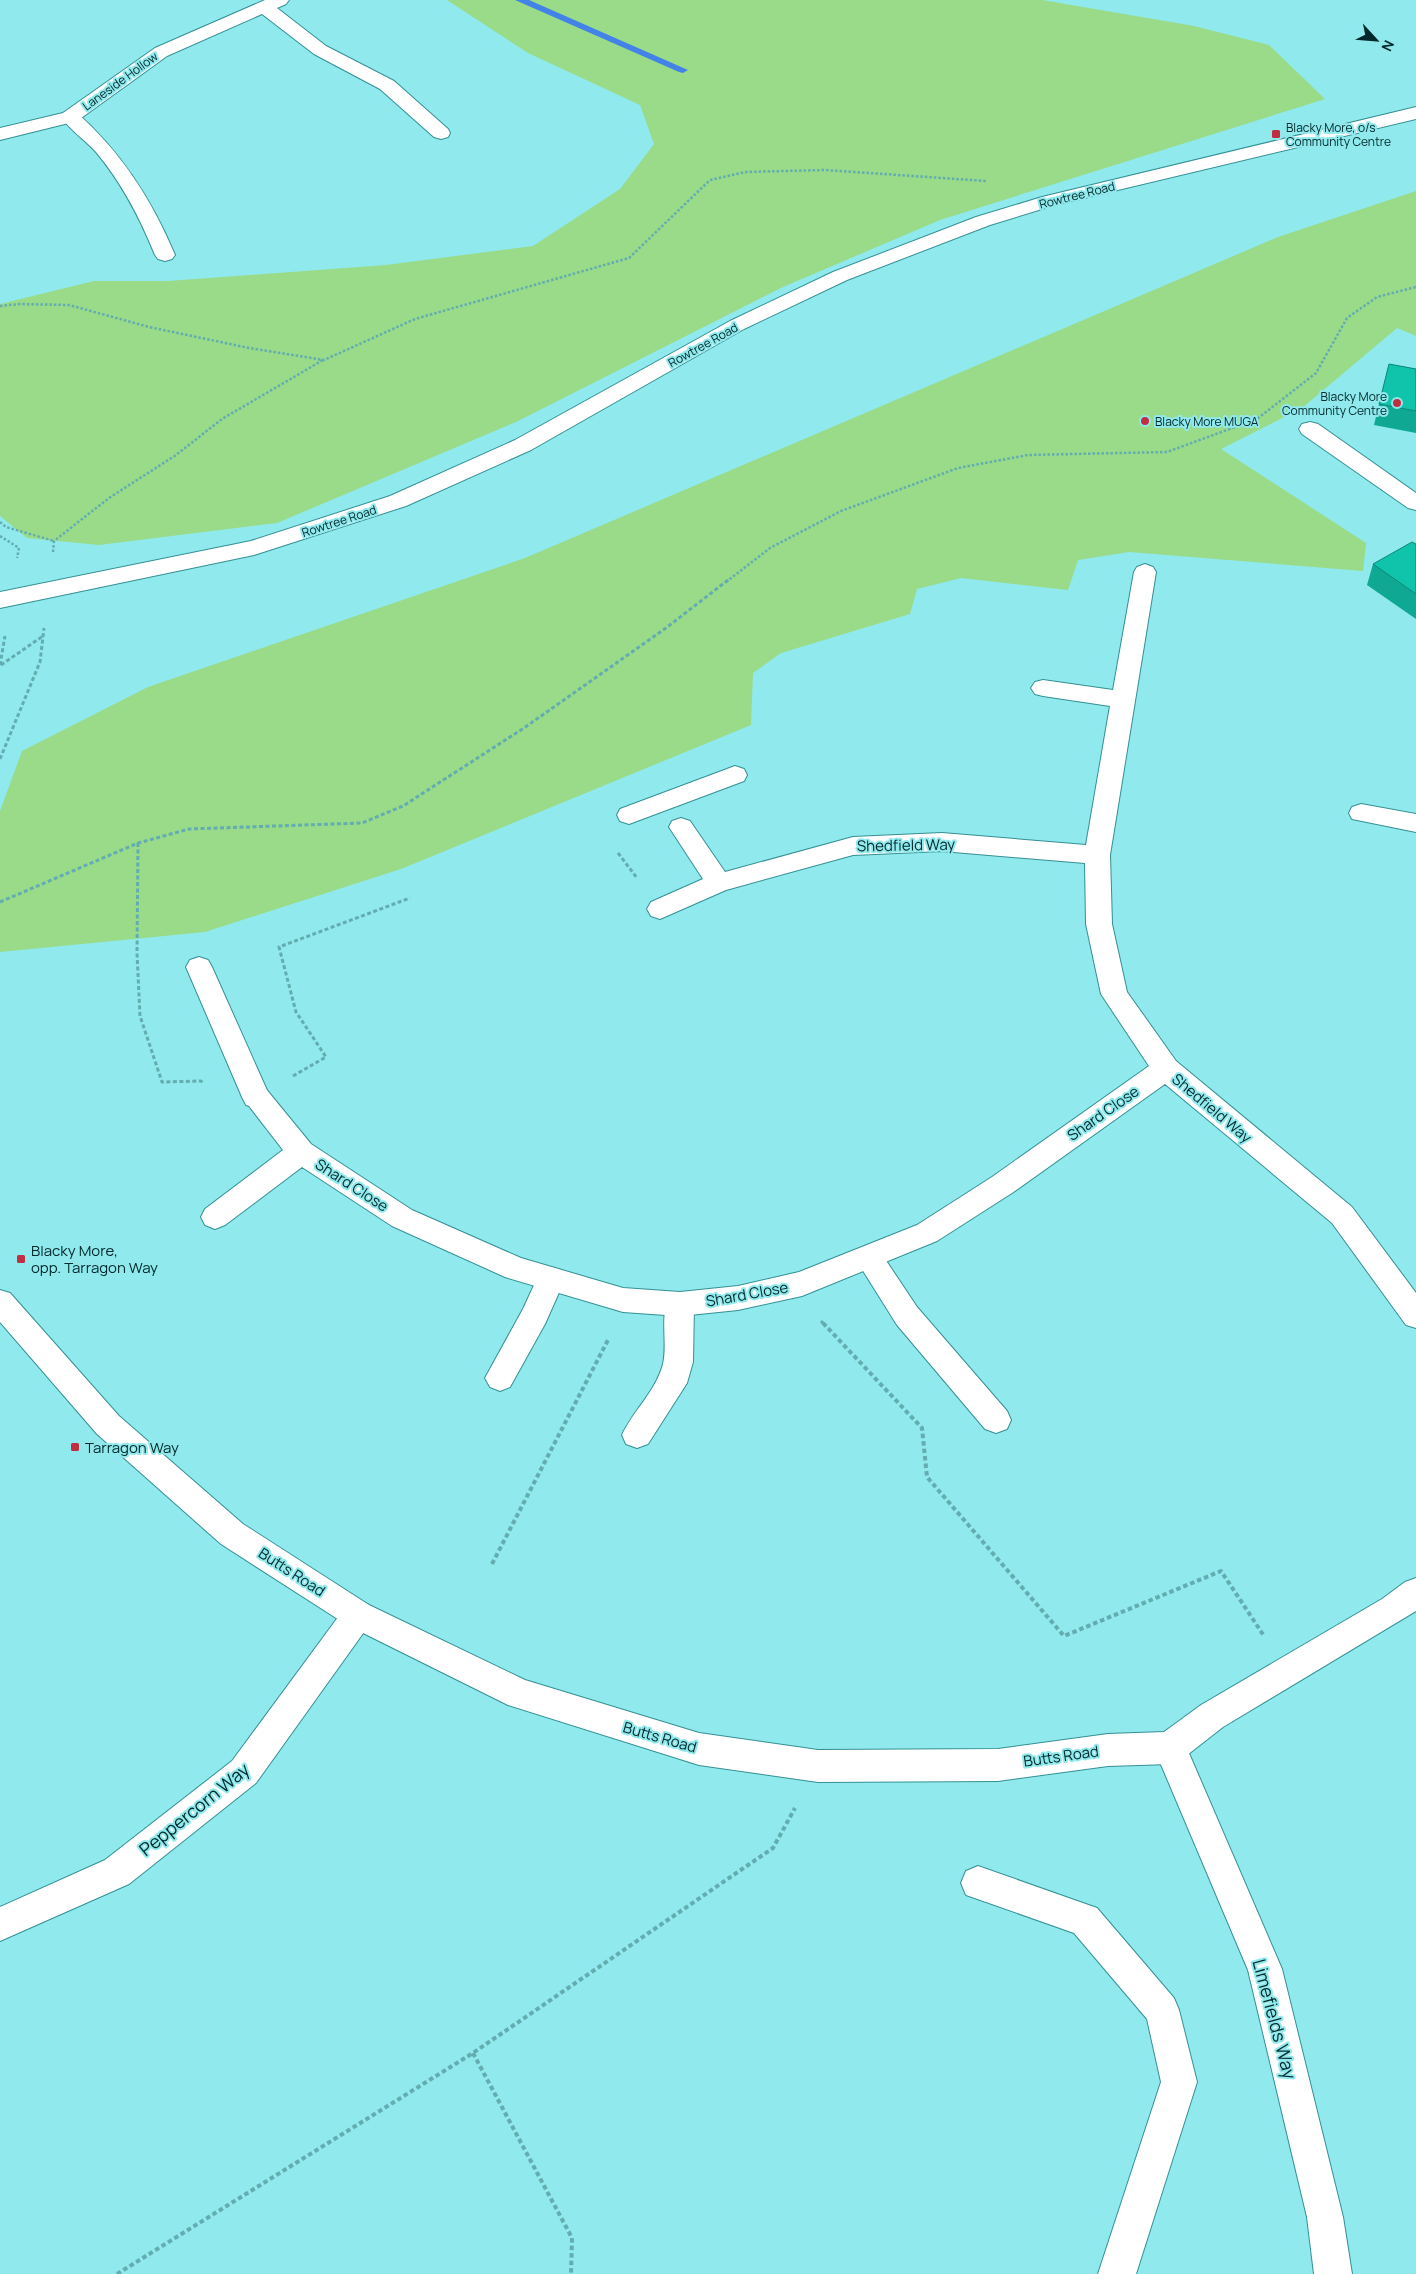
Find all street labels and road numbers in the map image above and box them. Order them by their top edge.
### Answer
street label: Laneside Hollow [79,48,161,114]
street label: Rowtree Road [1037,177,1117,213]
street label: Rowtree Road [665,319,741,371]
street label: Rowtree Road [300,501,378,541]
street label: Shedfield Way [857,834,955,856]
street label: Shedfield Way [1168,1068,1256,1148]
street label: Shard Close [1063,1080,1143,1145]
street label: Shard Close [311,1154,393,1217]
street label: Shard Close [704,1276,790,1312]
street label: Butts Road [255,1543,329,1601]
street label: Butts Road [621,1716,699,1758]
street label: Butts Road [1022,1740,1100,1772]
street label: Peppercorn Way [134,1757,255,1861]
street label: Limefields Way [1247,1956,1303,2082]

